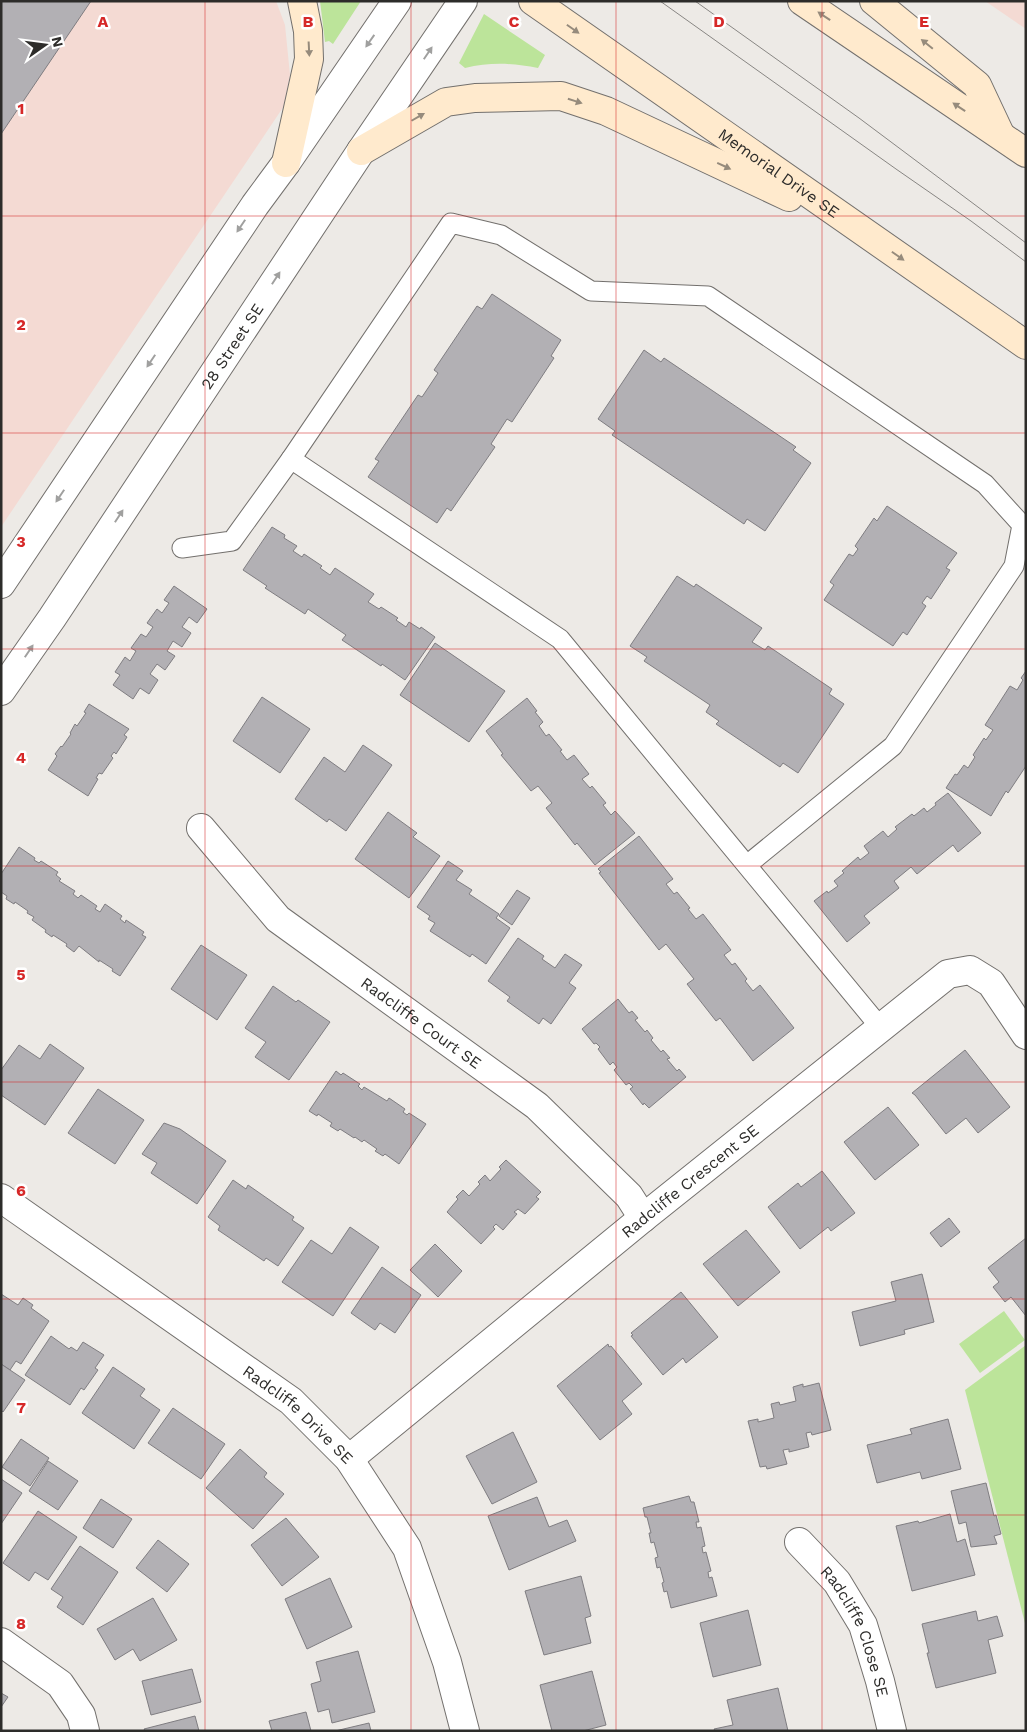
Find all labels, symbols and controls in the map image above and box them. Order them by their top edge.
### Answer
text: A [98,12,109,31]
text: B [303,12,314,31]
text: C [509,12,520,31]
text: D [713,12,725,31]
one-way arrow [818,12,831,21]
text: E [919,12,929,31]
north arrow [20,20,70,70]
one-way arrow [566,24,580,34]
text: N [49,35,67,49]
one-way arrow [365,35,375,48]
one-way arrow [921,39,934,50]
one-way arrow [305,42,313,58]
one-way arrow [423,46,433,60]
one-way arrow [568,98,583,105]
text: 1 [18,99,24,118]
one-way arrow [953,102,966,112]
one-way arrow [411,113,424,122]
street label: Memorial Drive SE [715,124,843,221]
one-way arrow [717,162,731,170]
one-way arrow [236,219,246,232]
one-way arrow [891,251,904,261]
one-way arrow [271,272,281,285]
street label: 28 Street SE [197,300,267,393]
text: 2 [16,315,26,334]
one-way arrow [146,354,156,367]
one-way arrow [55,489,65,502]
one-way arrow [114,509,124,523]
text: 3 [16,532,26,551]
one-way arrow [24,644,34,658]
text: 4 [16,748,26,767]
text: 5 [16,965,26,984]
street label: Radcliffe Court SE [357,973,485,1072]
street label: Radcliffe Crescent SE [617,1120,762,1241]
text: 6 [16,1181,26,1200]
street label: Radcliffe Drive SE [239,1361,357,1467]
text: 7 [16,1398,26,1417]
street label: Radcliffe Close SE [817,1562,893,1699]
text: 8 [16,1614,26,1633]

